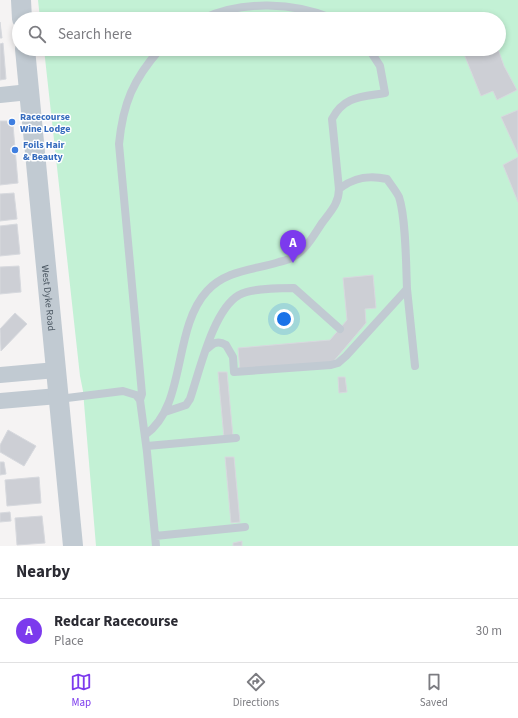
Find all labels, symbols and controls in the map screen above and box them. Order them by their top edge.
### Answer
search box [12,12,506,56]
icon: search [26,23,48,45]
text: Search here [58,24,132,45]
place label: Racecourse Wine Lodge [20,110,70,136]
marker: Racecourse Wine Lodge [7,117,17,127]
place label: Foils Hair & Beauty [23,138,64,164]
marker: Foils Hair & Beauty [10,145,20,155]
pin: A [280,230,306,263]
street label: West Dyke Road [38,264,58,332]
your location [274,309,294,329]
text: Nearby [16,560,70,584]
text: Redcar Racecourse [54,611,178,632]
text: A [25,622,33,640]
text: 30 m [476,622,502,640]
text: Place [54,632,83,650]
tab: Map [70,671,92,710]
tab: Directions [233,671,279,710]
tab: Saved [420,671,448,710]

